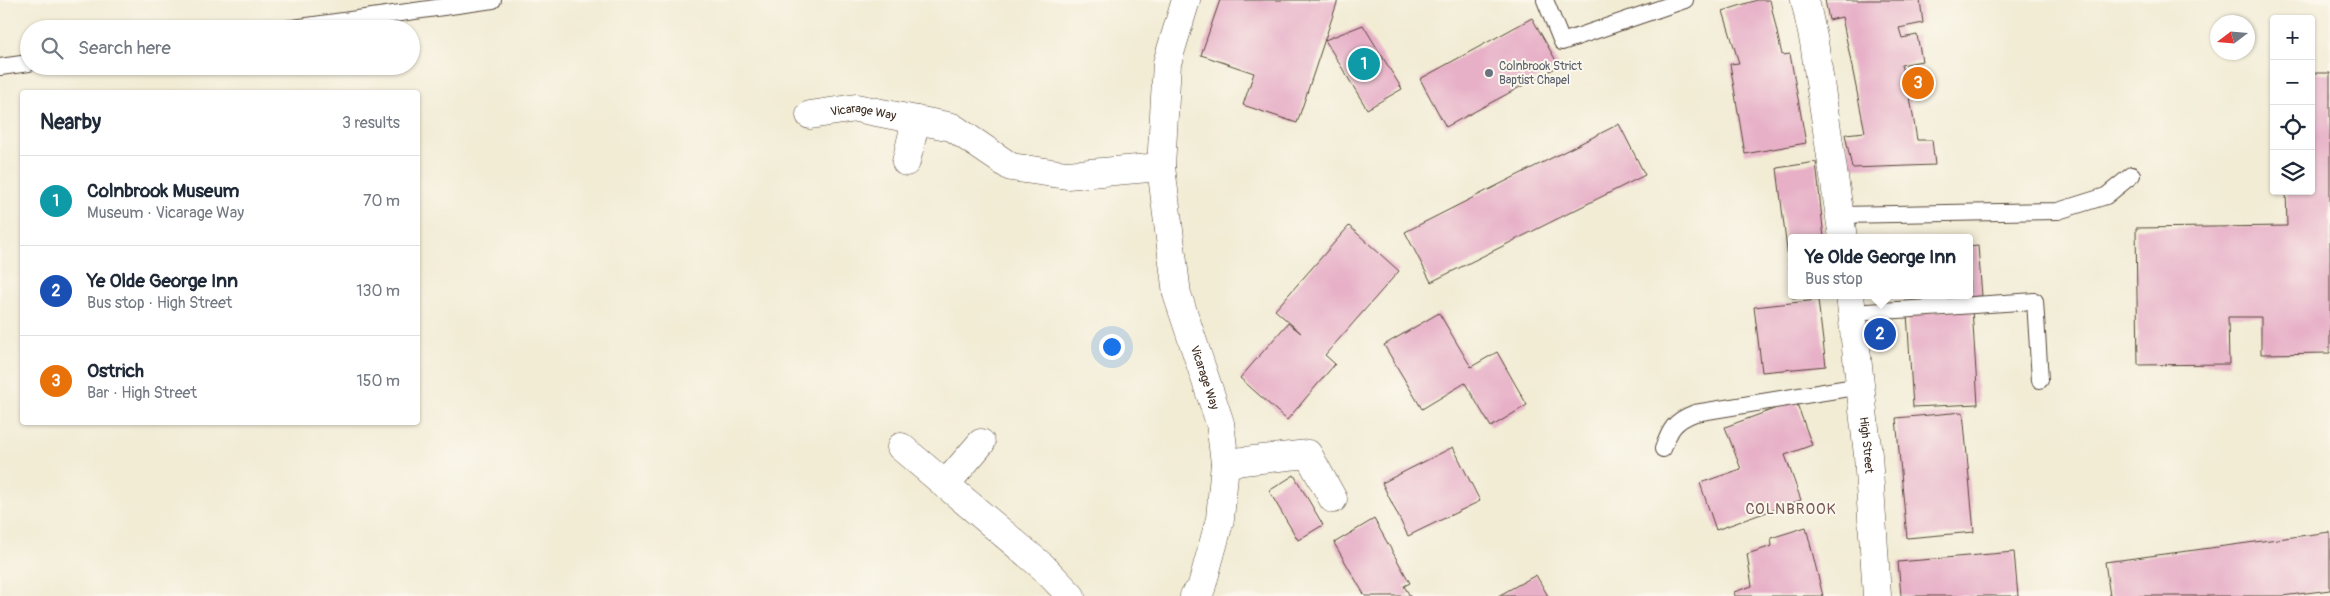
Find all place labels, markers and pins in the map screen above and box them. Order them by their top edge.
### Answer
pin: 1 [1348,45,1380,83]
place label: Colnbrook Strict Baptist Chapel [1499,59,1582,88]
pin: 3 [1902,64,1934,102]
marker: Colnbrook Strict Baptist Chapel [1483,67,1495,79]
pin: 2 [1864,315,1896,353]

